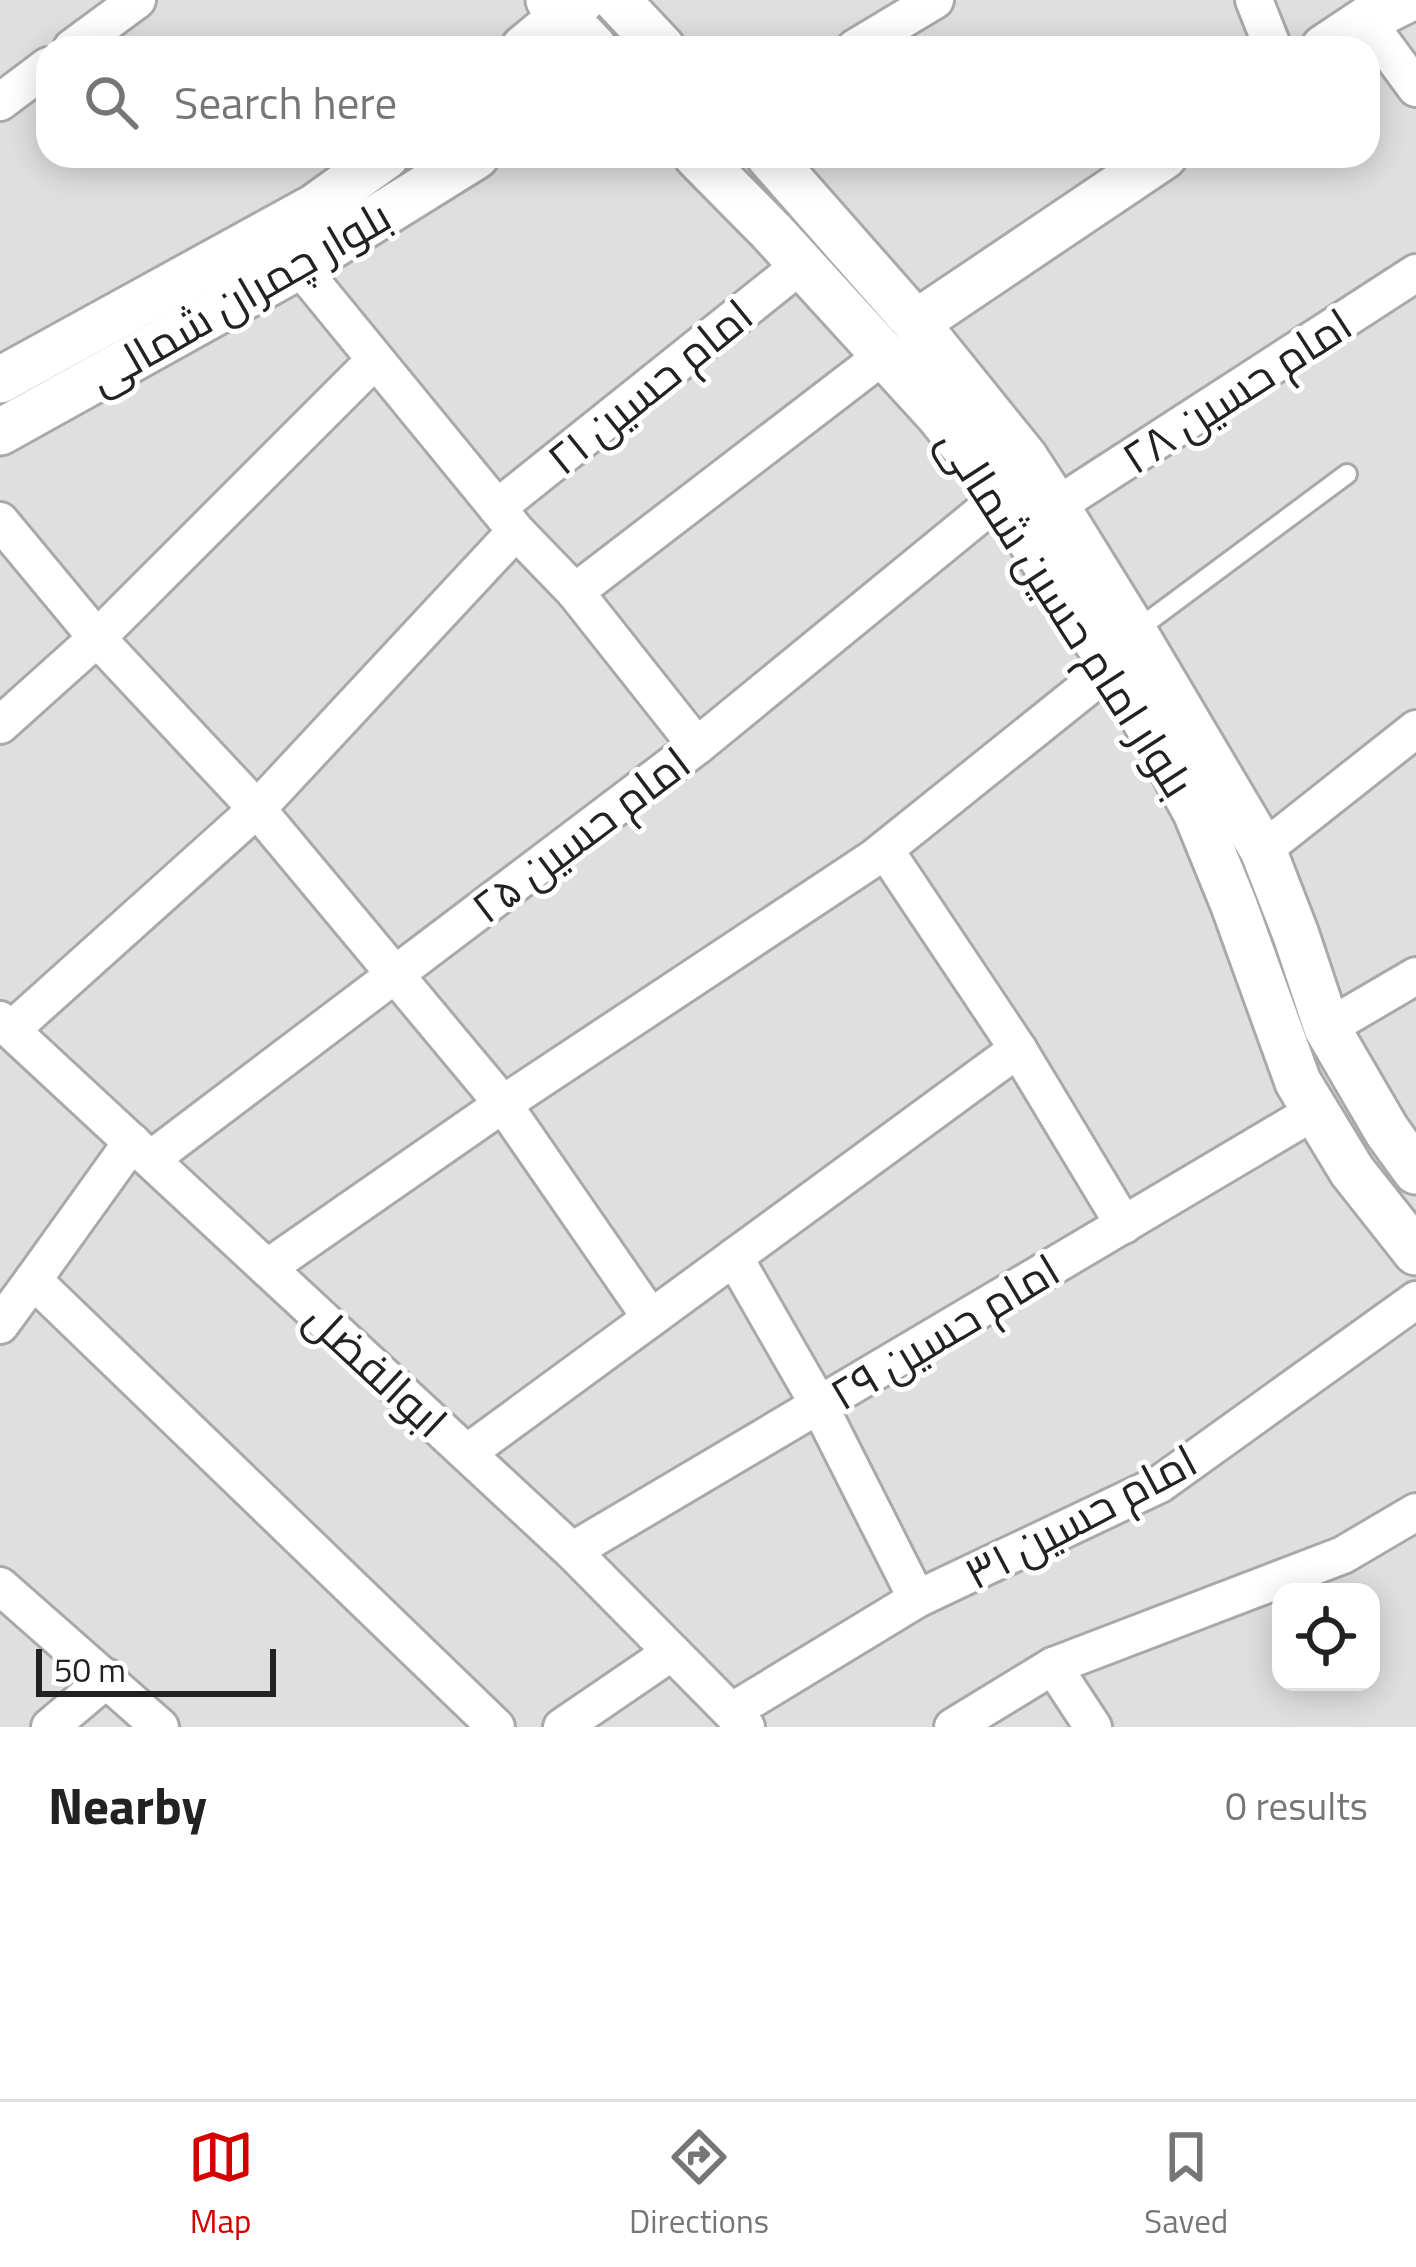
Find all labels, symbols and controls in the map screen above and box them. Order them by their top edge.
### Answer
search box [36,36,1380,168]
text: Search here [174,68,397,136]
icon: search [78,69,144,135]
street label: بلوار چمران شمالی [75,182,403,410]
street label: امام حسین ۲۱ [531,281,767,491]
street label: امام حسین ۲۸ [1107,290,1365,490]
street label: بلوار امام حسین شمالی [922,413,1212,811]
street label: امام حسین ۲۵ [456,729,704,939]
street label: امام حسین ۲۹ [816,1235,1072,1427]
street label: ابوالفضل [290,1285,464,1453]
street label: امام حسین ۳۱ [951,1426,1209,1606]
map controls [1272,1583,1380,1691]
button: locate [1272,1583,1380,1691]
scale bar [36,1643,276,1696]
text: 50 m [54,1645,126,1695]
text: Nearby [48,1766,207,1844]
text: 0 results [1225,1776,1368,1835]
tab: Map [188,2124,254,2246]
tab: Directions [629,2124,769,2246]
tab: Saved [1144,2124,1228,2246]

